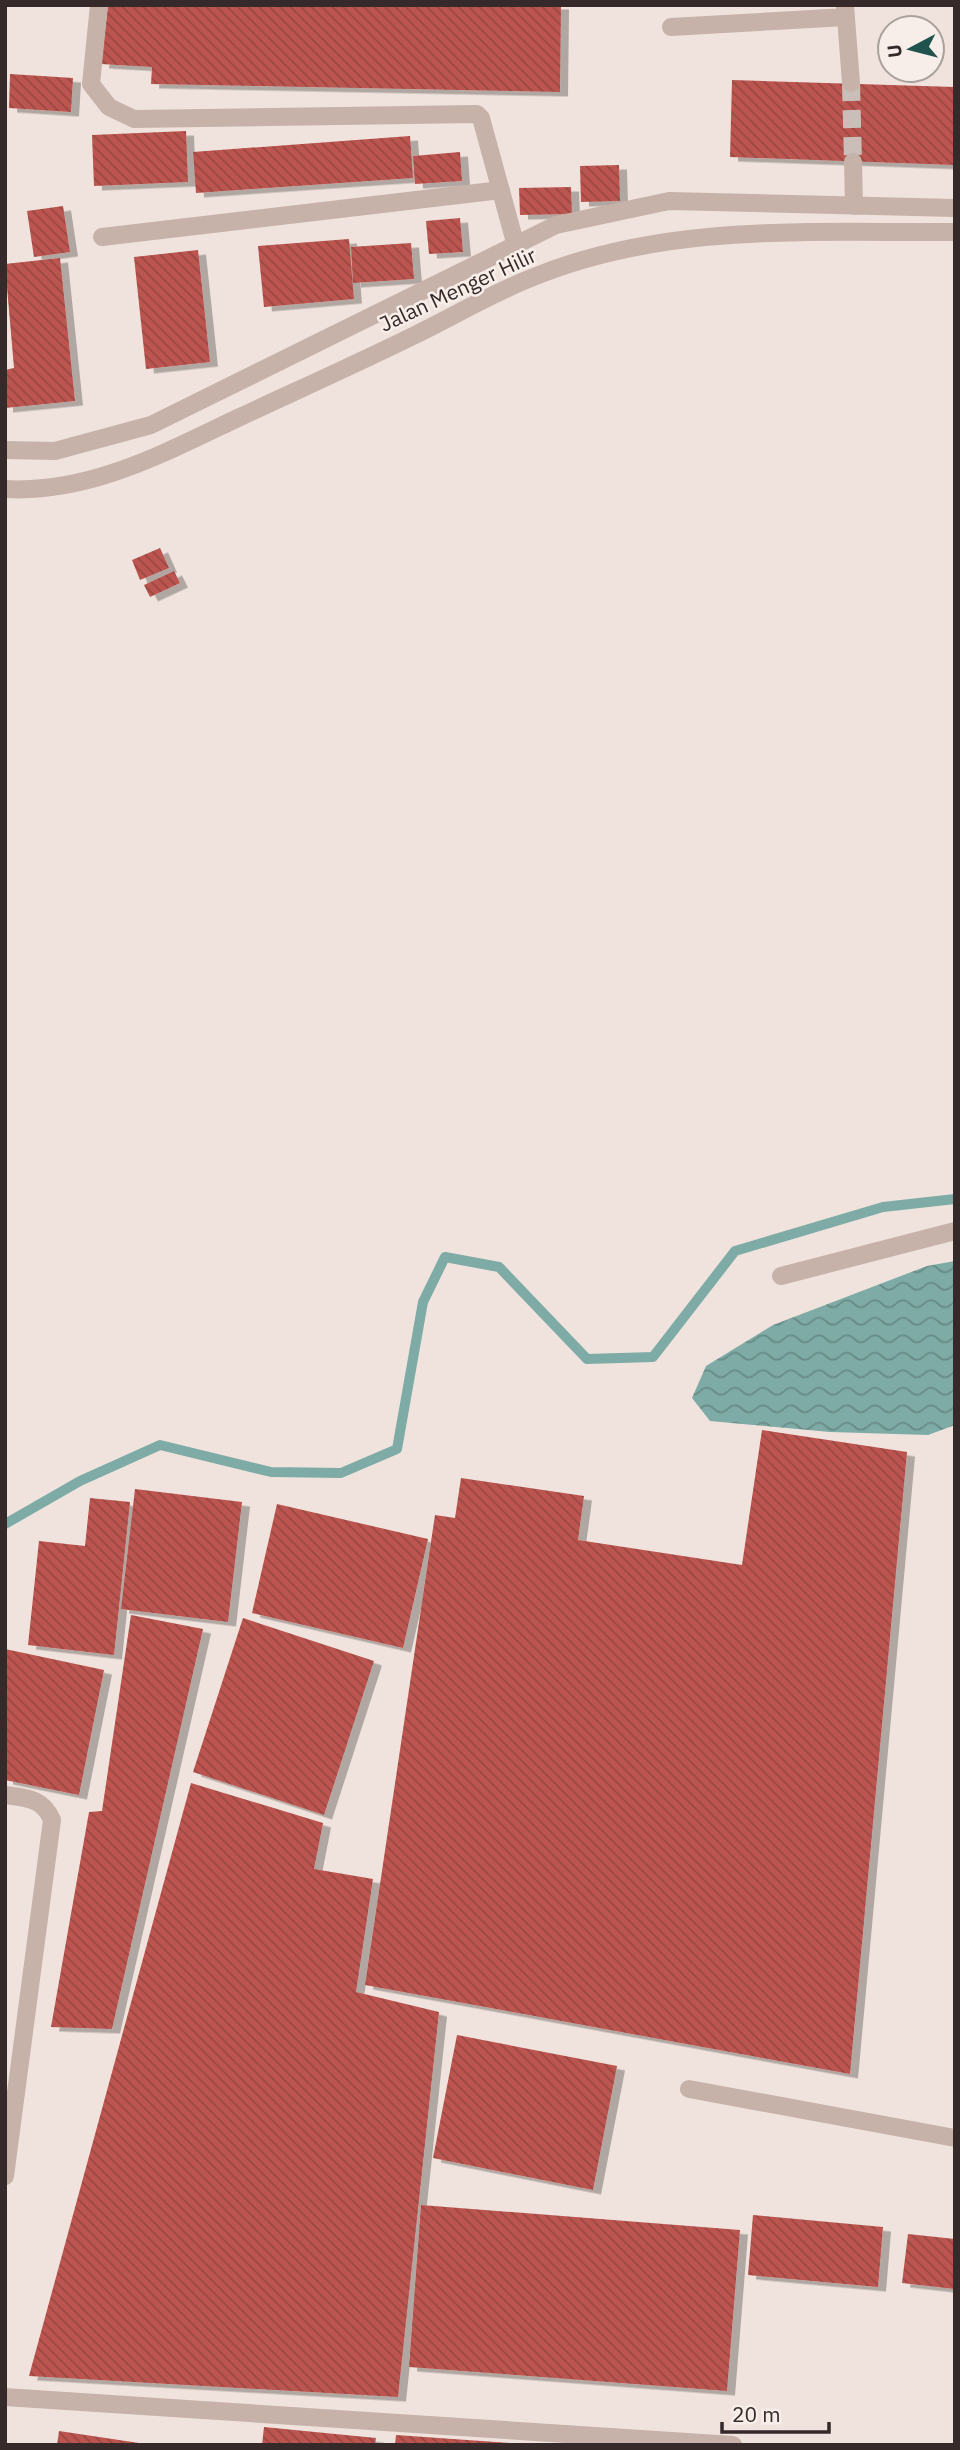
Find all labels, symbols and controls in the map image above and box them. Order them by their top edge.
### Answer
north arrow [876,14,946,84]
text: U [881,43,907,59]
street label: Jalan Menger Hilir [375,240,541,338]
scale bar [722,2390,829,2434]
text: 20 m [732,2400,781,2428]

